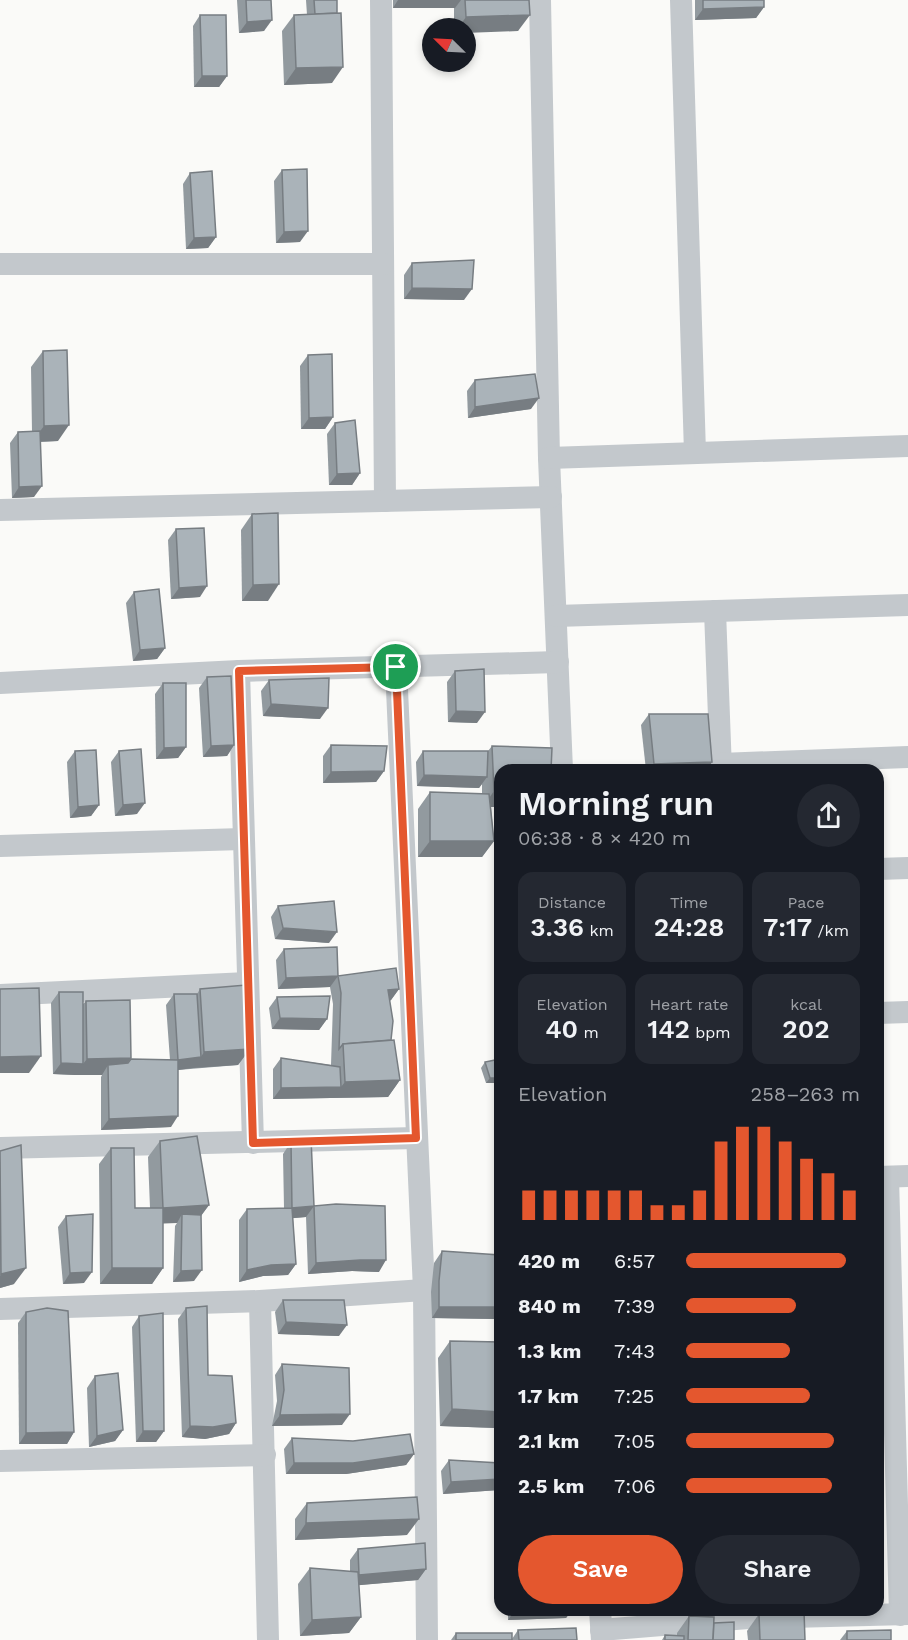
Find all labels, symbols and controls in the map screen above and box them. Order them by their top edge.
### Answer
north arrow [422,18,476,72]
map controls [422,18,476,72]
pin [370,641,421,692]
icon: arrive [379,650,412,683]
text: Morning run [518,784,714,823]
button: share [797,784,860,847]
text: 06:38 · 8 × 420 m [518,826,691,850]
text: Distance [538,893,606,912]
text: Time [670,893,708,912]
text: Pace [787,893,825,912]
text: 3.36 [530,912,584,942]
text: 24:28 [654,912,724,942]
text: 7:17 [763,912,812,942]
text: km [584,921,614,940]
text: /km [812,921,849,940]
text: Elevation [536,995,608,1014]
text: Heart rate [649,995,729,1014]
text: kcal [790,995,822,1014]
text: 40 [545,1014,578,1044]
text: 142 [647,1014,690,1044]
text: 202 [782,1014,830,1044]
text: m [578,1023,599,1042]
text: bpm [690,1023,731,1042]
text: Elevation [518,1082,607,1106]
text: 258–263 m [751,1082,860,1106]
text: 420 m [518,1249,580,1273]
text: 6:57 [614,1249,655,1273]
text: 840 m [518,1294,581,1318]
text: 7:39 [614,1294,655,1318]
text: 1.3 km [518,1339,581,1363]
text: 7:43 [614,1339,655,1363]
text: 1.7 km [518,1384,579,1408]
text: 7:25 [614,1384,654,1408]
text: 2.1 km [518,1429,579,1453]
text: 7:05 [614,1429,655,1453]
text: 2.5 km [518,1474,584,1498]
text: 7:06 [614,1474,656,1498]
button: Save [518,1535,683,1604]
button: Share [695,1535,860,1604]

